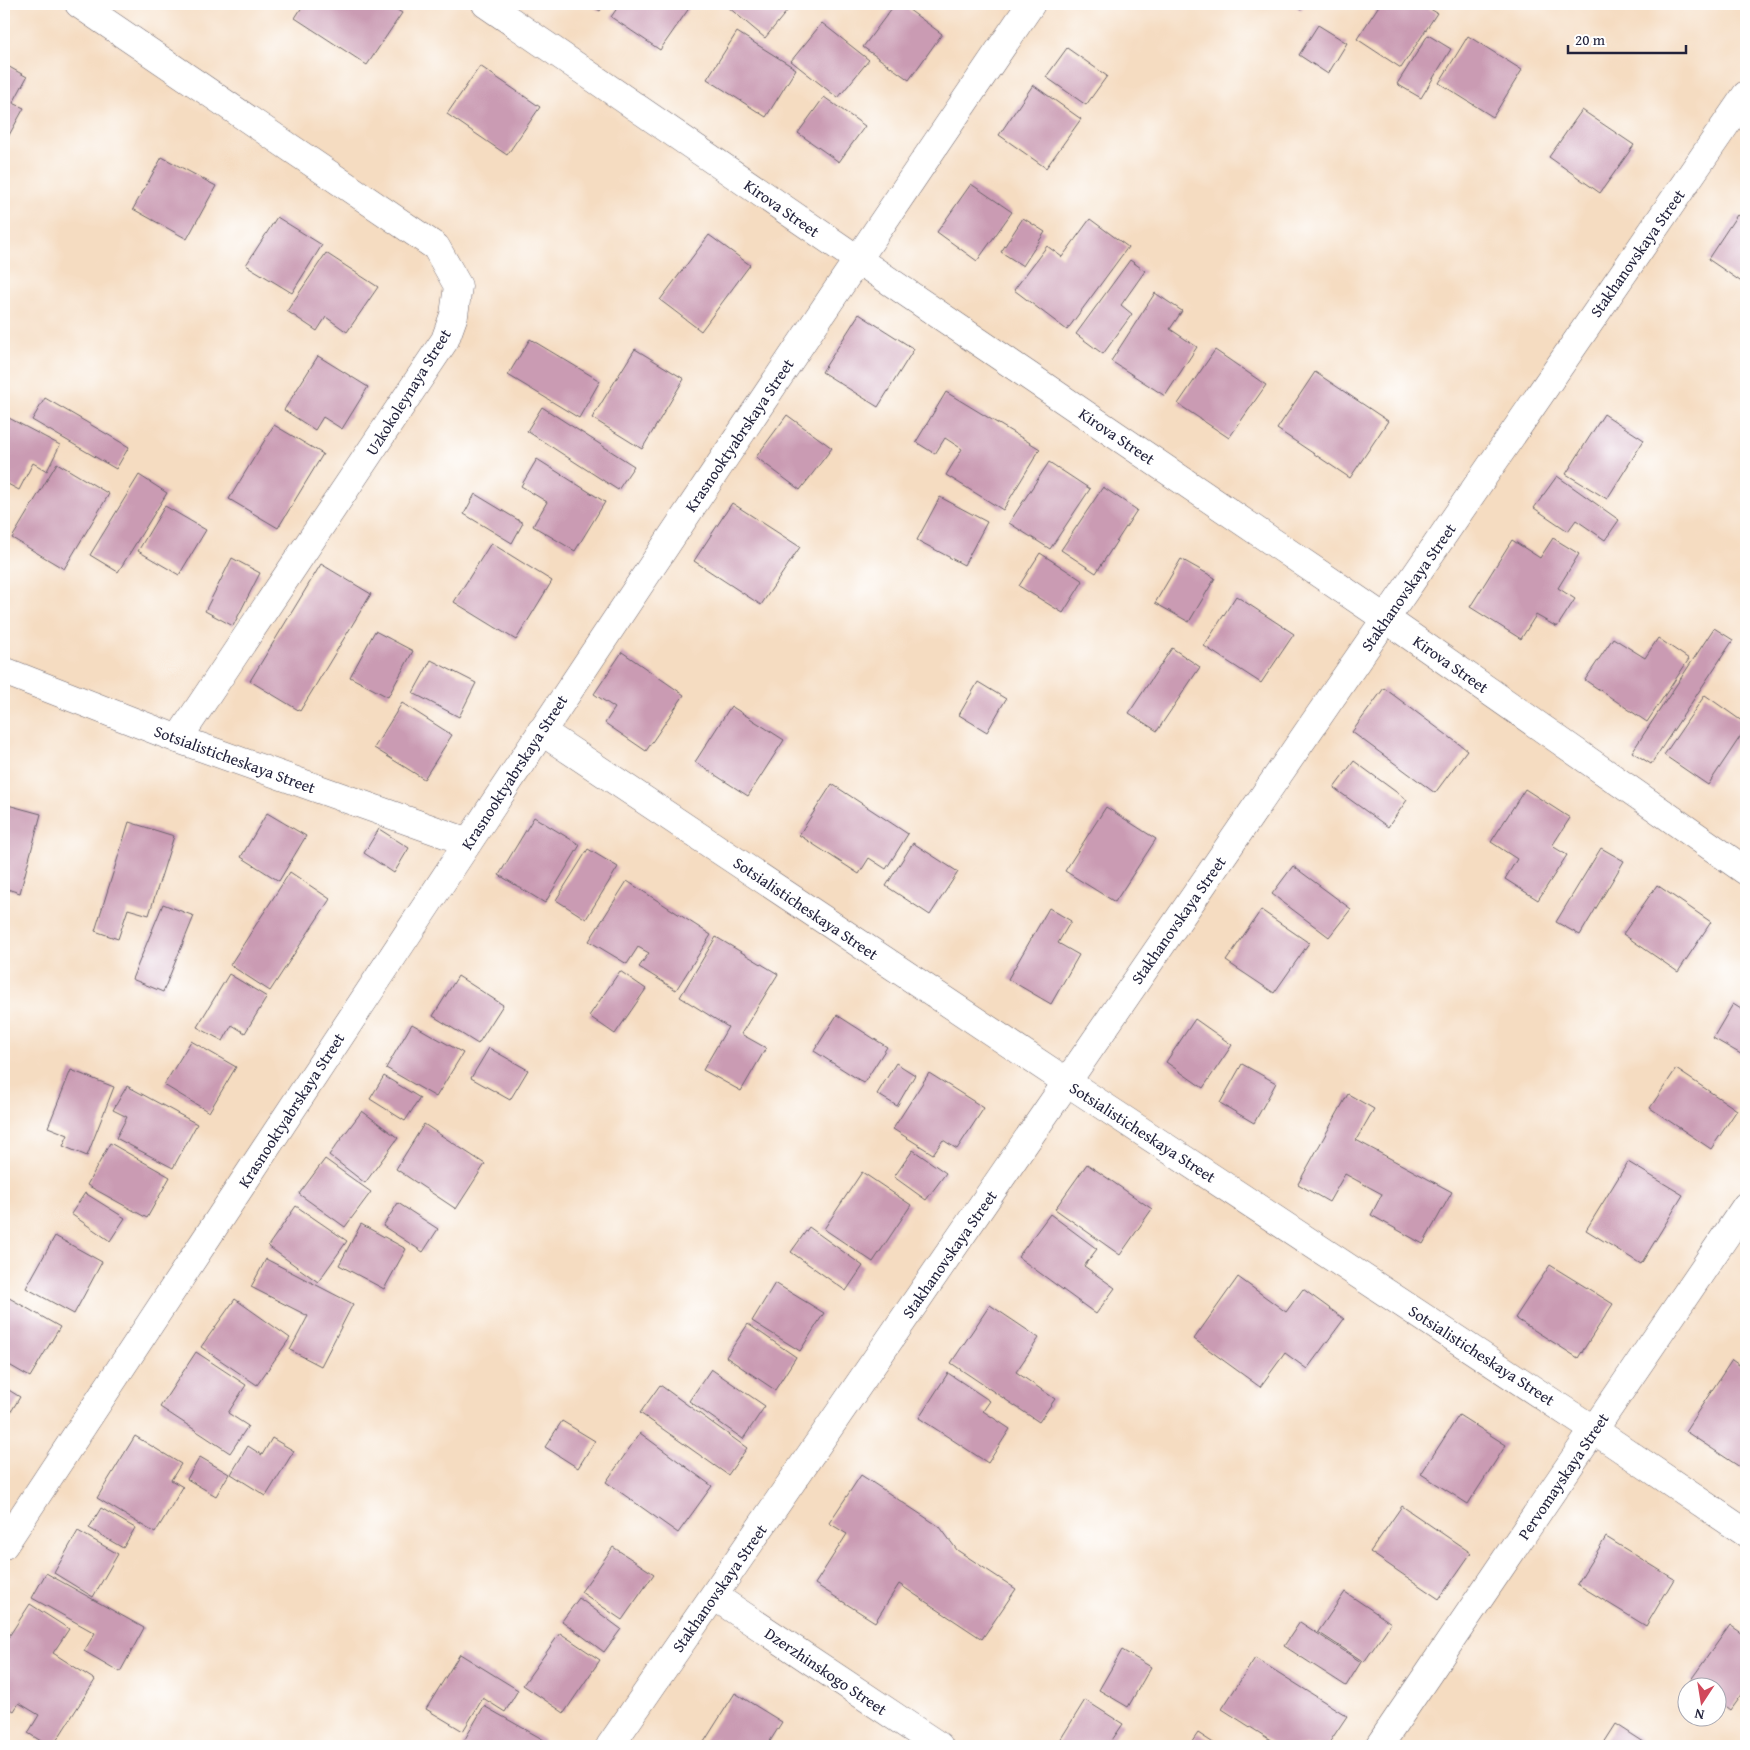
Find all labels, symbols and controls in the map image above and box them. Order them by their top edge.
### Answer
scale bar [1568,22,1685,54]
text: 20 m [1575,29,1606,50]
street label: Kirova Street [739,173,825,243]
street label: Stakhanovskaya Street [1584,184,1691,322]
street label: Uzkokoleynaya Street [359,324,457,460]
street label: Krasnooktyabrskaya Street [679,353,800,516]
street label: Kirova Street [1074,402,1160,471]
street label: Stakhanovskaya Street [1355,518,1462,656]
street label: Kirova Street [1408,629,1494,699]
street label: Krasnooktyabrskaya Street [455,690,573,854]
street label: Sotsialisticheskaya Street [151,719,319,799]
street label: Sotsialisticheskaya Street [729,850,884,966]
street label: Stakhanovskaya Street [1125,851,1232,989]
street label: Krasnooktyabrskaya Street [232,1028,350,1192]
street label: Sotsialisticheskaya Street [1065,1076,1221,1189]
street label: Stakhanovskaya Street [896,1185,1003,1323]
street label: Sotsialisticheskaya Street [1404,1299,1560,1412]
street label: Pervomayskaya Street [1512,1407,1615,1544]
street label: Stakhanovskaya Street [666,1519,773,1657]
street label: Dzerzhinskogo Street [760,1621,892,1721]
north arrow [1678,1678,1728,1728]
text: N [1692,1704,1706,1725]

